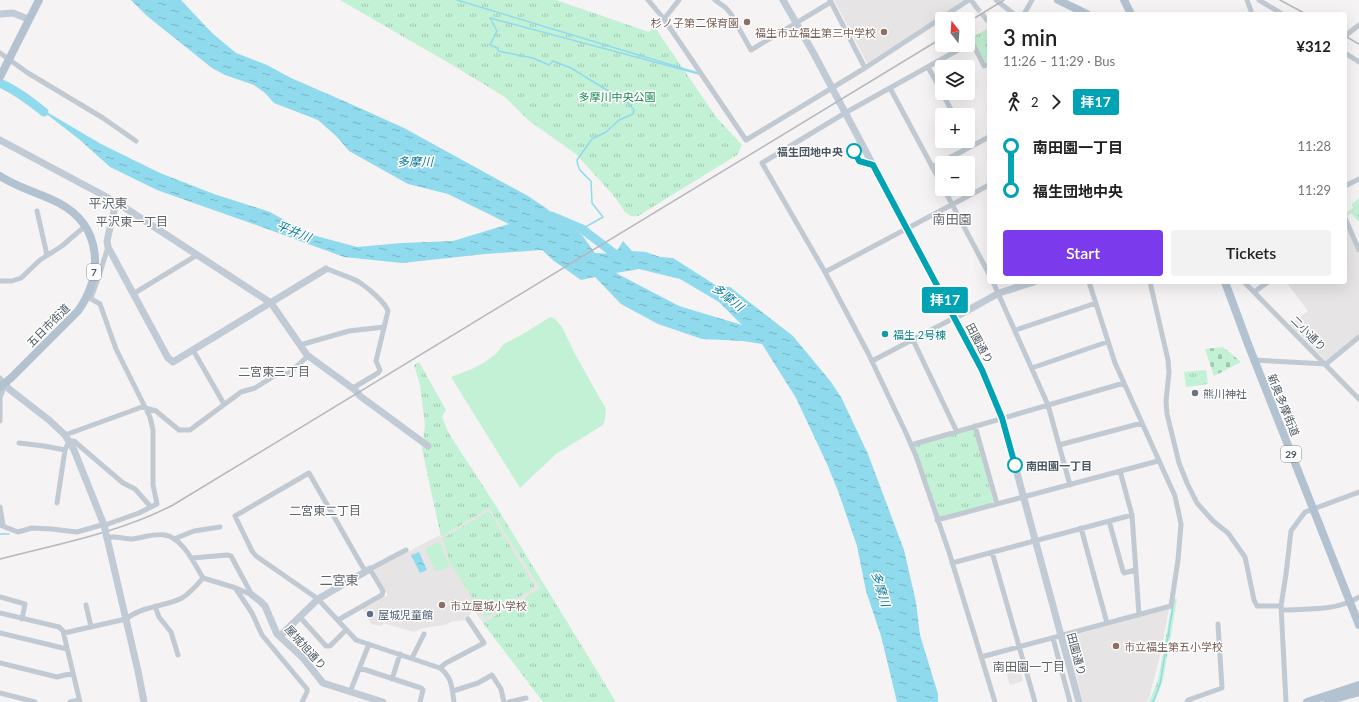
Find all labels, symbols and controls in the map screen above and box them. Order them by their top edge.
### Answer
north arrow [935,12,975,52]
map controls [935,12,975,196]
place label: 杉ノ子第二保育園 [651,16,739,29]
marker: 杉ノ子第二保育園 [742,17,752,27]
text: 3 min [1003,24,1057,51]
place label: 福生市立福生第三中学校 [755,26,876,39]
marker: 福生市立福生第三中学校 [879,27,889,37]
text: ¥312 [1296,37,1331,55]
text: 11:26 – 11:29 · Bus [1003,53,1115,69]
button: layers [935,60,975,100]
park label: 多摩川中央公園 [579,90,656,103]
icon: walk [1003,91,1025,113]
icon: forward [1045,91,1067,113]
text: 拝17 [1081,93,1111,110]
text: 2 [1031,94,1039,110]
button: + [935,108,975,148]
text: 南田園一丁目 [1033,138,1123,156]
text: 11:28 [1298,138,1331,154]
marker: 福生団地中央 [846,143,862,159]
place label: 福生団地中央 [777,145,843,158]
water label: 多摩川 [397,154,435,169]
button: − [935,156,975,196]
text: 福生団地中央 [1033,182,1123,200]
text: 11:29 [1298,182,1331,198]
district label: 平沢東 [88,195,128,211]
district label: 南田園 [932,211,972,227]
district label: 平沢東一丁目 [96,214,168,229]
water label: 平井川 [274,217,315,245]
button: Start [1003,230,1163,276]
button: Tickets [1171,230,1331,276]
road number: 7 [87,264,101,280]
water label: 多摩川 [709,280,748,315]
line badge: 拝17 [922,287,968,313]
text: 拝17 [930,291,960,308]
street label: 五日市街道 [24,301,72,349]
street label: 二小通り [1289,313,1329,353]
street label: 田園通り [964,321,996,365]
place label: 福生 2号棟 [893,328,946,341]
marker: 福生 2号棟 [880,329,890,339]
district label: 二宮東三丁目 [238,364,310,379]
street label: 新奥多摩街道 [1266,372,1302,438]
place label: 熊川神社 [1203,387,1247,400]
marker: 熊川神社 [1190,388,1200,398]
road number: 29 [1281,446,1301,462]
marker: 南田園一丁目 [1007,457,1023,473]
place label: 南田園一丁目 [1026,459,1092,472]
district label: 二宮東二丁目 [289,503,361,518]
water label: 多摩川 [869,570,894,610]
district label: 二宮東 [319,572,359,588]
place label: 市立屋城小学校 [450,599,527,612]
marker: 市立屋城小学校 [437,600,447,610]
place label: 屋城児童館 [378,608,433,621]
marker: 屋城児童館 [365,609,375,619]
street label: 屋城旭通り [283,622,329,672]
street label: 田園通り [1065,631,1089,677]
place label: 市立福生第五小学校 [1124,640,1223,653]
marker: 市立福生第五小学校 [1111,641,1121,651]
district label: 南田園一丁目 [993,659,1065,674]

